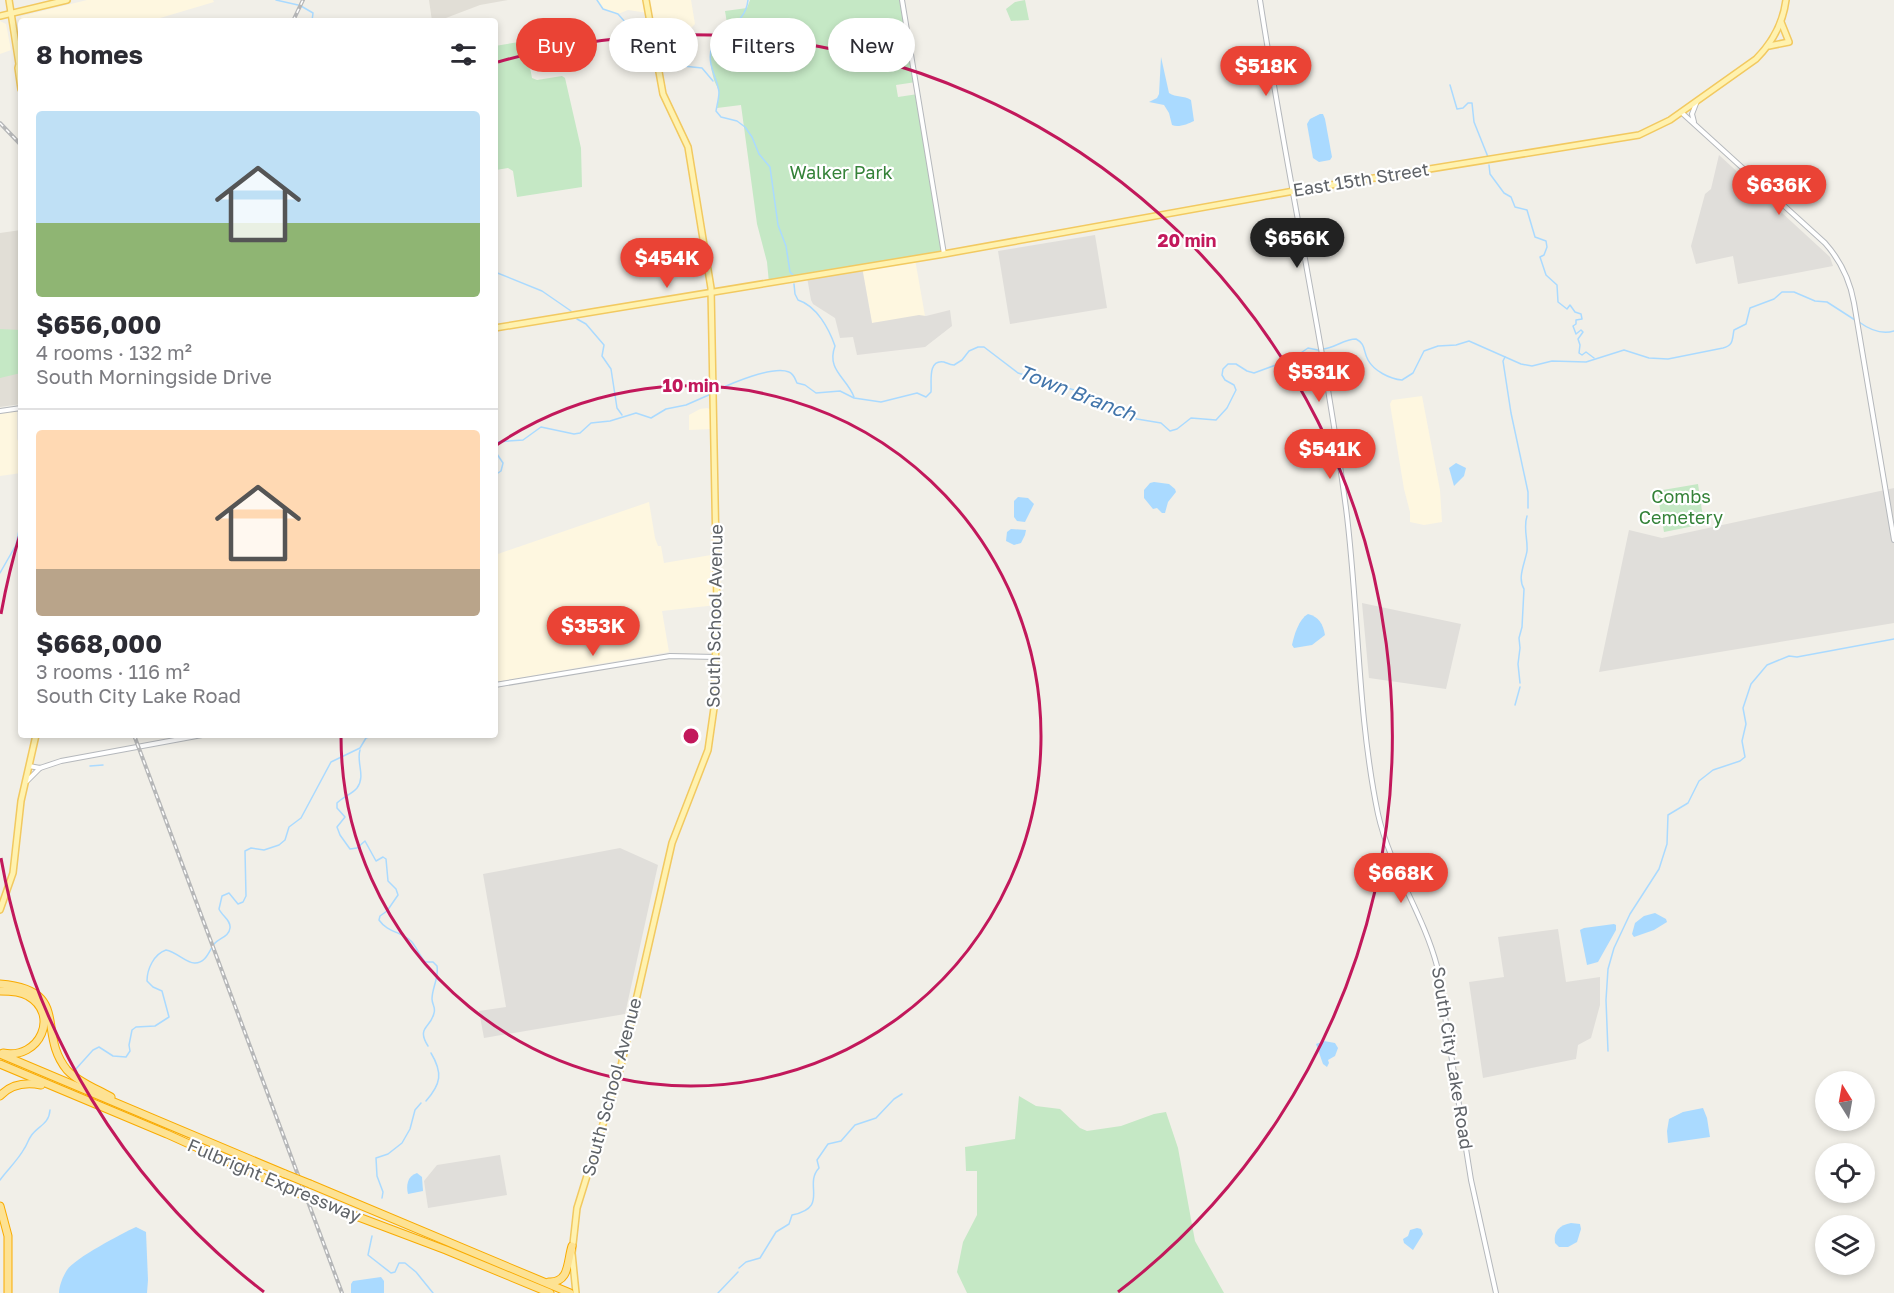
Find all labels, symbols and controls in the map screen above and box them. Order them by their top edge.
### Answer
chip: Buy [516,18,597,72]
chip: Rent [609,18,698,72]
chip: Filters [710,18,816,72]
chip: New [828,18,915,72]
icon: filters [447,38,480,71]
text: 8 homes [36,39,143,70]
pin: $518K [1224,46,1308,97]
text: $518K [1234,53,1298,77]
icon: home [204,150,312,258]
street label: East 15th Street [1291,157,1430,201]
park label: Walker Park [789,161,893,183]
pin: $636K [1737,165,1821,216]
text: $636K [1746,172,1812,196]
pin: $656K [1255,218,1339,269]
text: $656K [1264,225,1330,249]
text: 20 min [1158,229,1216,251]
pin: $454K [625,238,709,289]
text: $454K [634,245,700,269]
text: $656,000 [36,309,161,340]
text: 4 rooms · 132 m² [36,340,192,364]
pin: $531K [1277,352,1361,403]
water label: Town Branch [1015,359,1140,426]
text: $531K [1288,359,1350,383]
text: South Morningside Drive [36,364,272,388]
text: 10 min [662,374,720,396]
pin: $541K [1288,429,1372,480]
text: $541K [1299,436,1361,460]
icon: home [204,469,312,577]
park label: Combs Cemetery [1639,485,1723,528]
street label: South School Avenue [701,524,727,708]
pin: $353K [551,606,635,657]
text: $353K [561,613,625,637]
text: $668,000 [36,628,162,659]
text: 3 rooms · 116 m² [36,659,190,683]
text: South City Lake Road [36,683,241,707]
centre of rings [681,726,701,746]
pin: $668K [1359,853,1443,904]
text: $668K [1368,860,1434,884]
street label: South City Lake Road [1428,965,1478,1151]
street label: South School Avenue [577,995,645,1178]
north arrow [1815,1071,1875,1131]
map controls [1815,1071,1875,1275]
street label: Fulbright Expressway [184,1134,364,1227]
button: locate [1815,1143,1875,1203]
button: layers [1815,1215,1875,1275]

